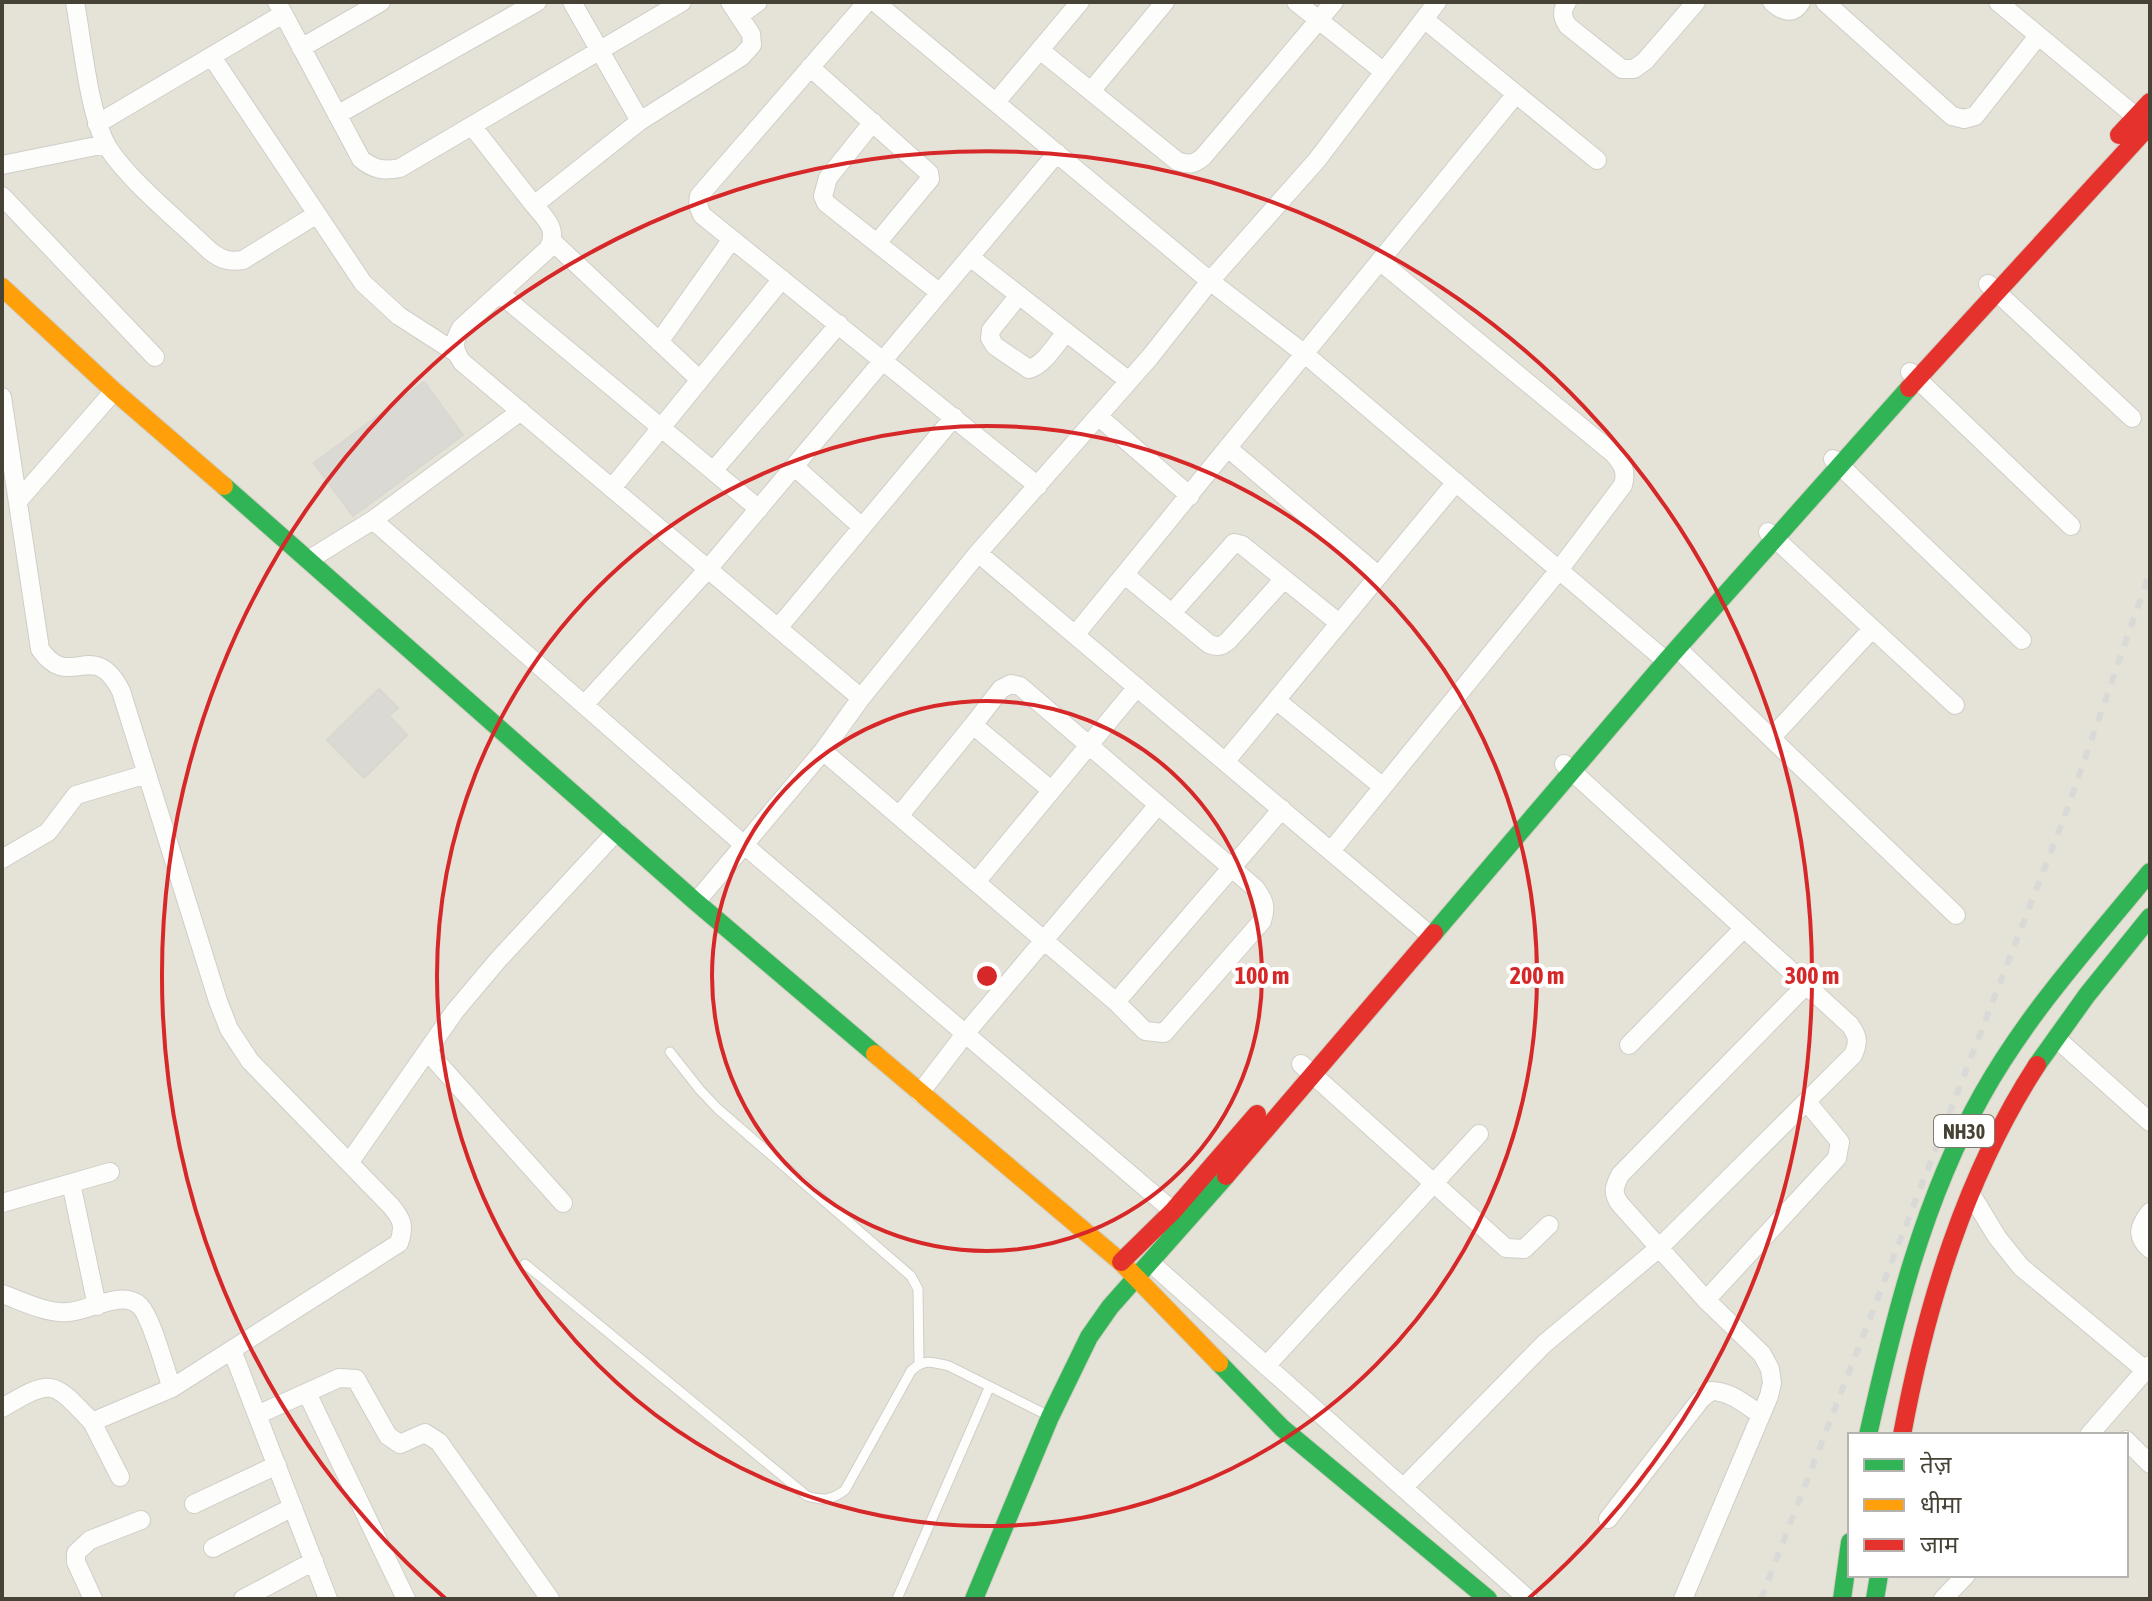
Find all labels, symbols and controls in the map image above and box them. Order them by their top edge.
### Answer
centre of rings [973,962,1001,990]
text: 100 m [1235,962,1289,989]
text: 200 m [1510,962,1564,989]
text: 300 m [1785,962,1839,989]
road number: NH30 [1934,1115,1994,1147]
legend [1848,1433,2128,1577]
text: तेज़ [1920,1451,1953,1478]
text: धीमा [1920,1491,1962,1518]
text: जाम [1920,1531,1959,1558]

